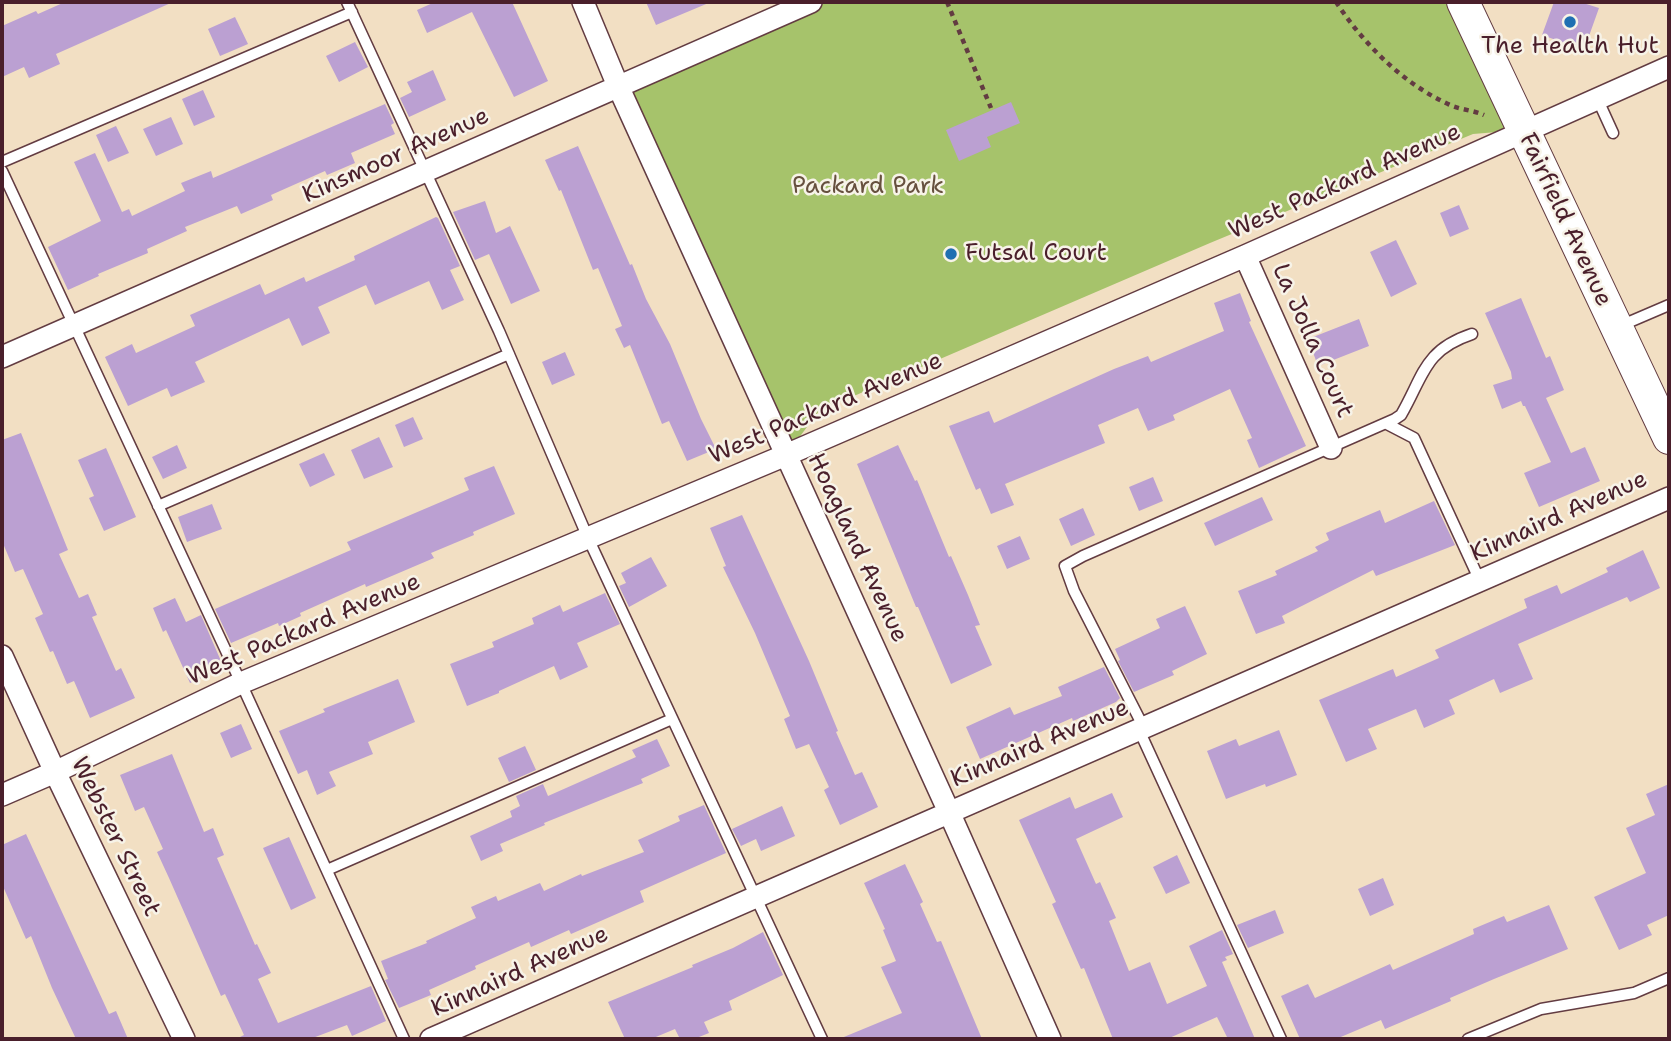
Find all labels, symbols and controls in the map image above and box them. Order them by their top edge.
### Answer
marker: The Health Hut [1562,14,1578,30]
place label: The Health Hut [1481,33,1659,61]
street label: Kinsmoor Avenue [298,102,494,210]
street label: West Packard Avenue [1225,118,1465,246]
street label: Fairfield Avenue [1512,129,1618,311]
park label: Packard Park [792,173,944,201]
place label: Futsal Court [965,240,1107,268]
marker: Futsal Court [943,246,959,262]
street label: La Jolla Court [1265,260,1359,422]
street label: West Packard Avenue [705,347,947,471]
street label: Hoagland Avenue [800,449,914,647]
street label: Kinnaird Avenue [1466,465,1652,569]
street label: West Packard Avenue [183,568,425,692]
street label: Kinnaird Avenue [947,694,1133,794]
street label: Webster Street [64,753,166,921]
street label: Kinnaird Avenue [427,920,613,1024]

